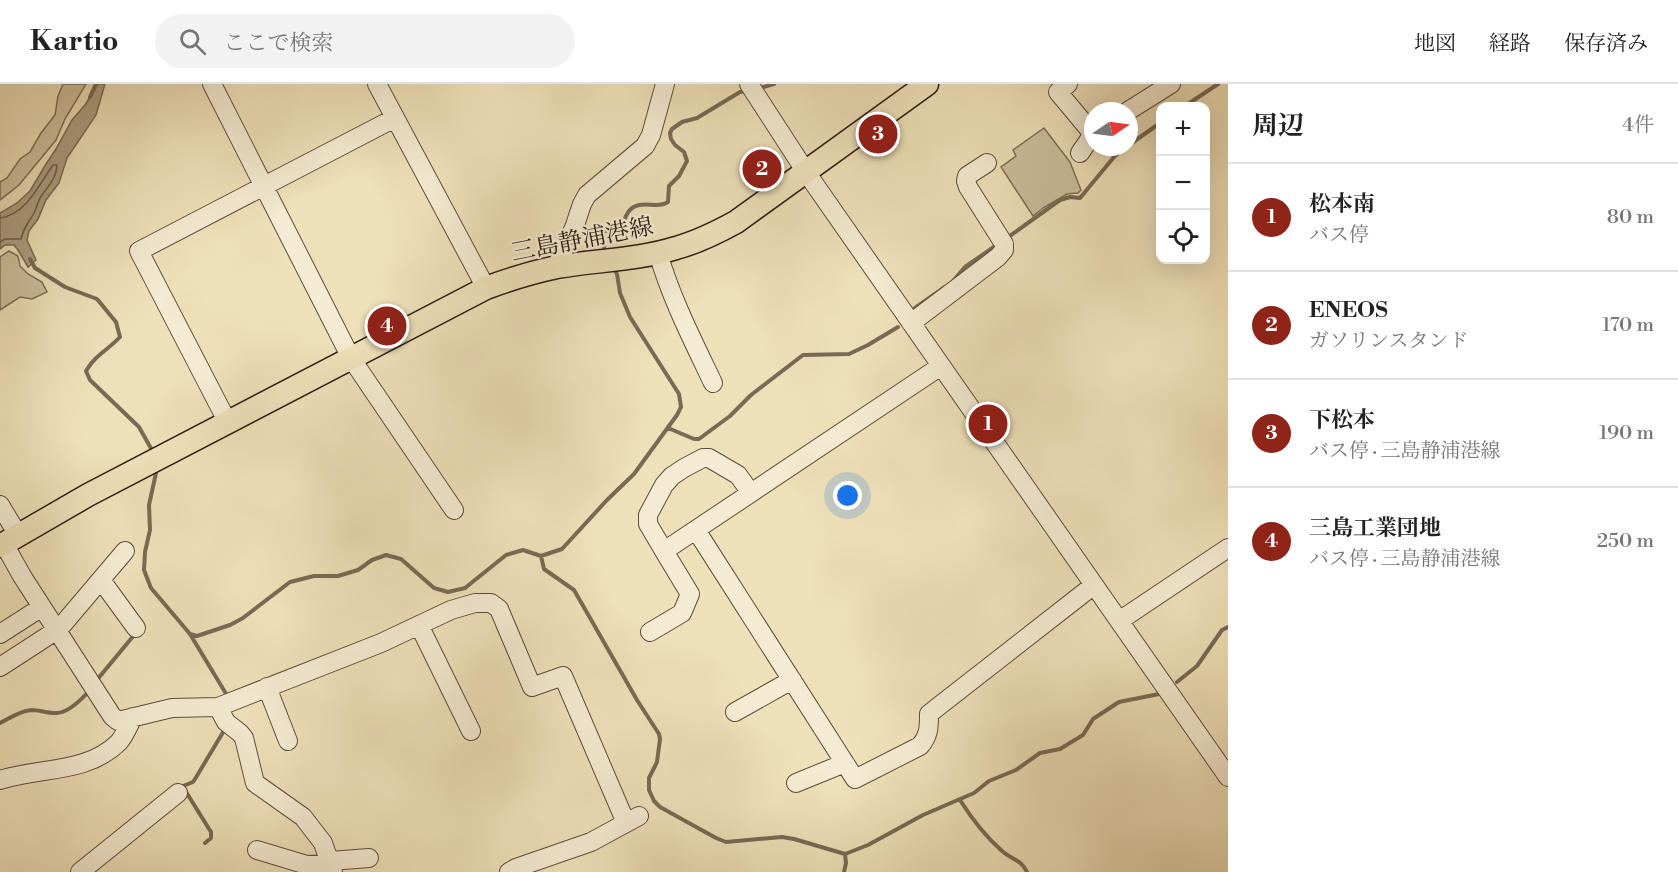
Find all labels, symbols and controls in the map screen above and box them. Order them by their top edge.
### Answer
search box [155,14,575,68]
text: Kartio [30,24,119,59]
icon: search [176,25,209,58]
text: ここで検索 [224,30,334,57]
text: 地図 [1414,31,1456,57]
text: 経路 [1489,31,1531,57]
text: 保存済み [1564,31,1648,57]
north arrow [1084,102,1138,156]
map controls [1156,102,1210,264]
button: + [1156,102,1210,156]
text: 周辺 [1252,110,1304,142]
pin: 3 [858,112,898,156]
text: 4件 [1622,113,1654,138]
pin: 2 [742,146,782,191]
button: − [1156,156,1210,210]
text: 松本南 [1309,191,1375,218]
text: 1 [1267,205,1276,230]
text: 80 m [1607,205,1654,230]
button: locate [1156,210,1210,264]
street label: 三島静浦港線 [509,212,656,268]
text: バス停 [1309,223,1369,248]
text: ENEOS [1309,297,1388,324]
pin: 4 [368,304,406,348]
text: 2 [1265,313,1278,338]
text: 170 m [1602,313,1654,338]
text: ガソリンスタンド [1309,329,1468,354]
pin: 1 [968,402,1008,446]
text: 下松本 [1309,407,1375,434]
text: 3 [1265,421,1278,446]
text: 190 m [1599,421,1654,446]
text: バス停 · 三島静浦港線 [1309,439,1501,464]
your location [833,481,862,510]
text: 三島工業団地 [1309,515,1441,542]
text: 4 [1265,529,1278,554]
text: 250 m [1597,529,1654,554]
text: バス停 · 三島静浦港線 [1309,547,1501,572]

